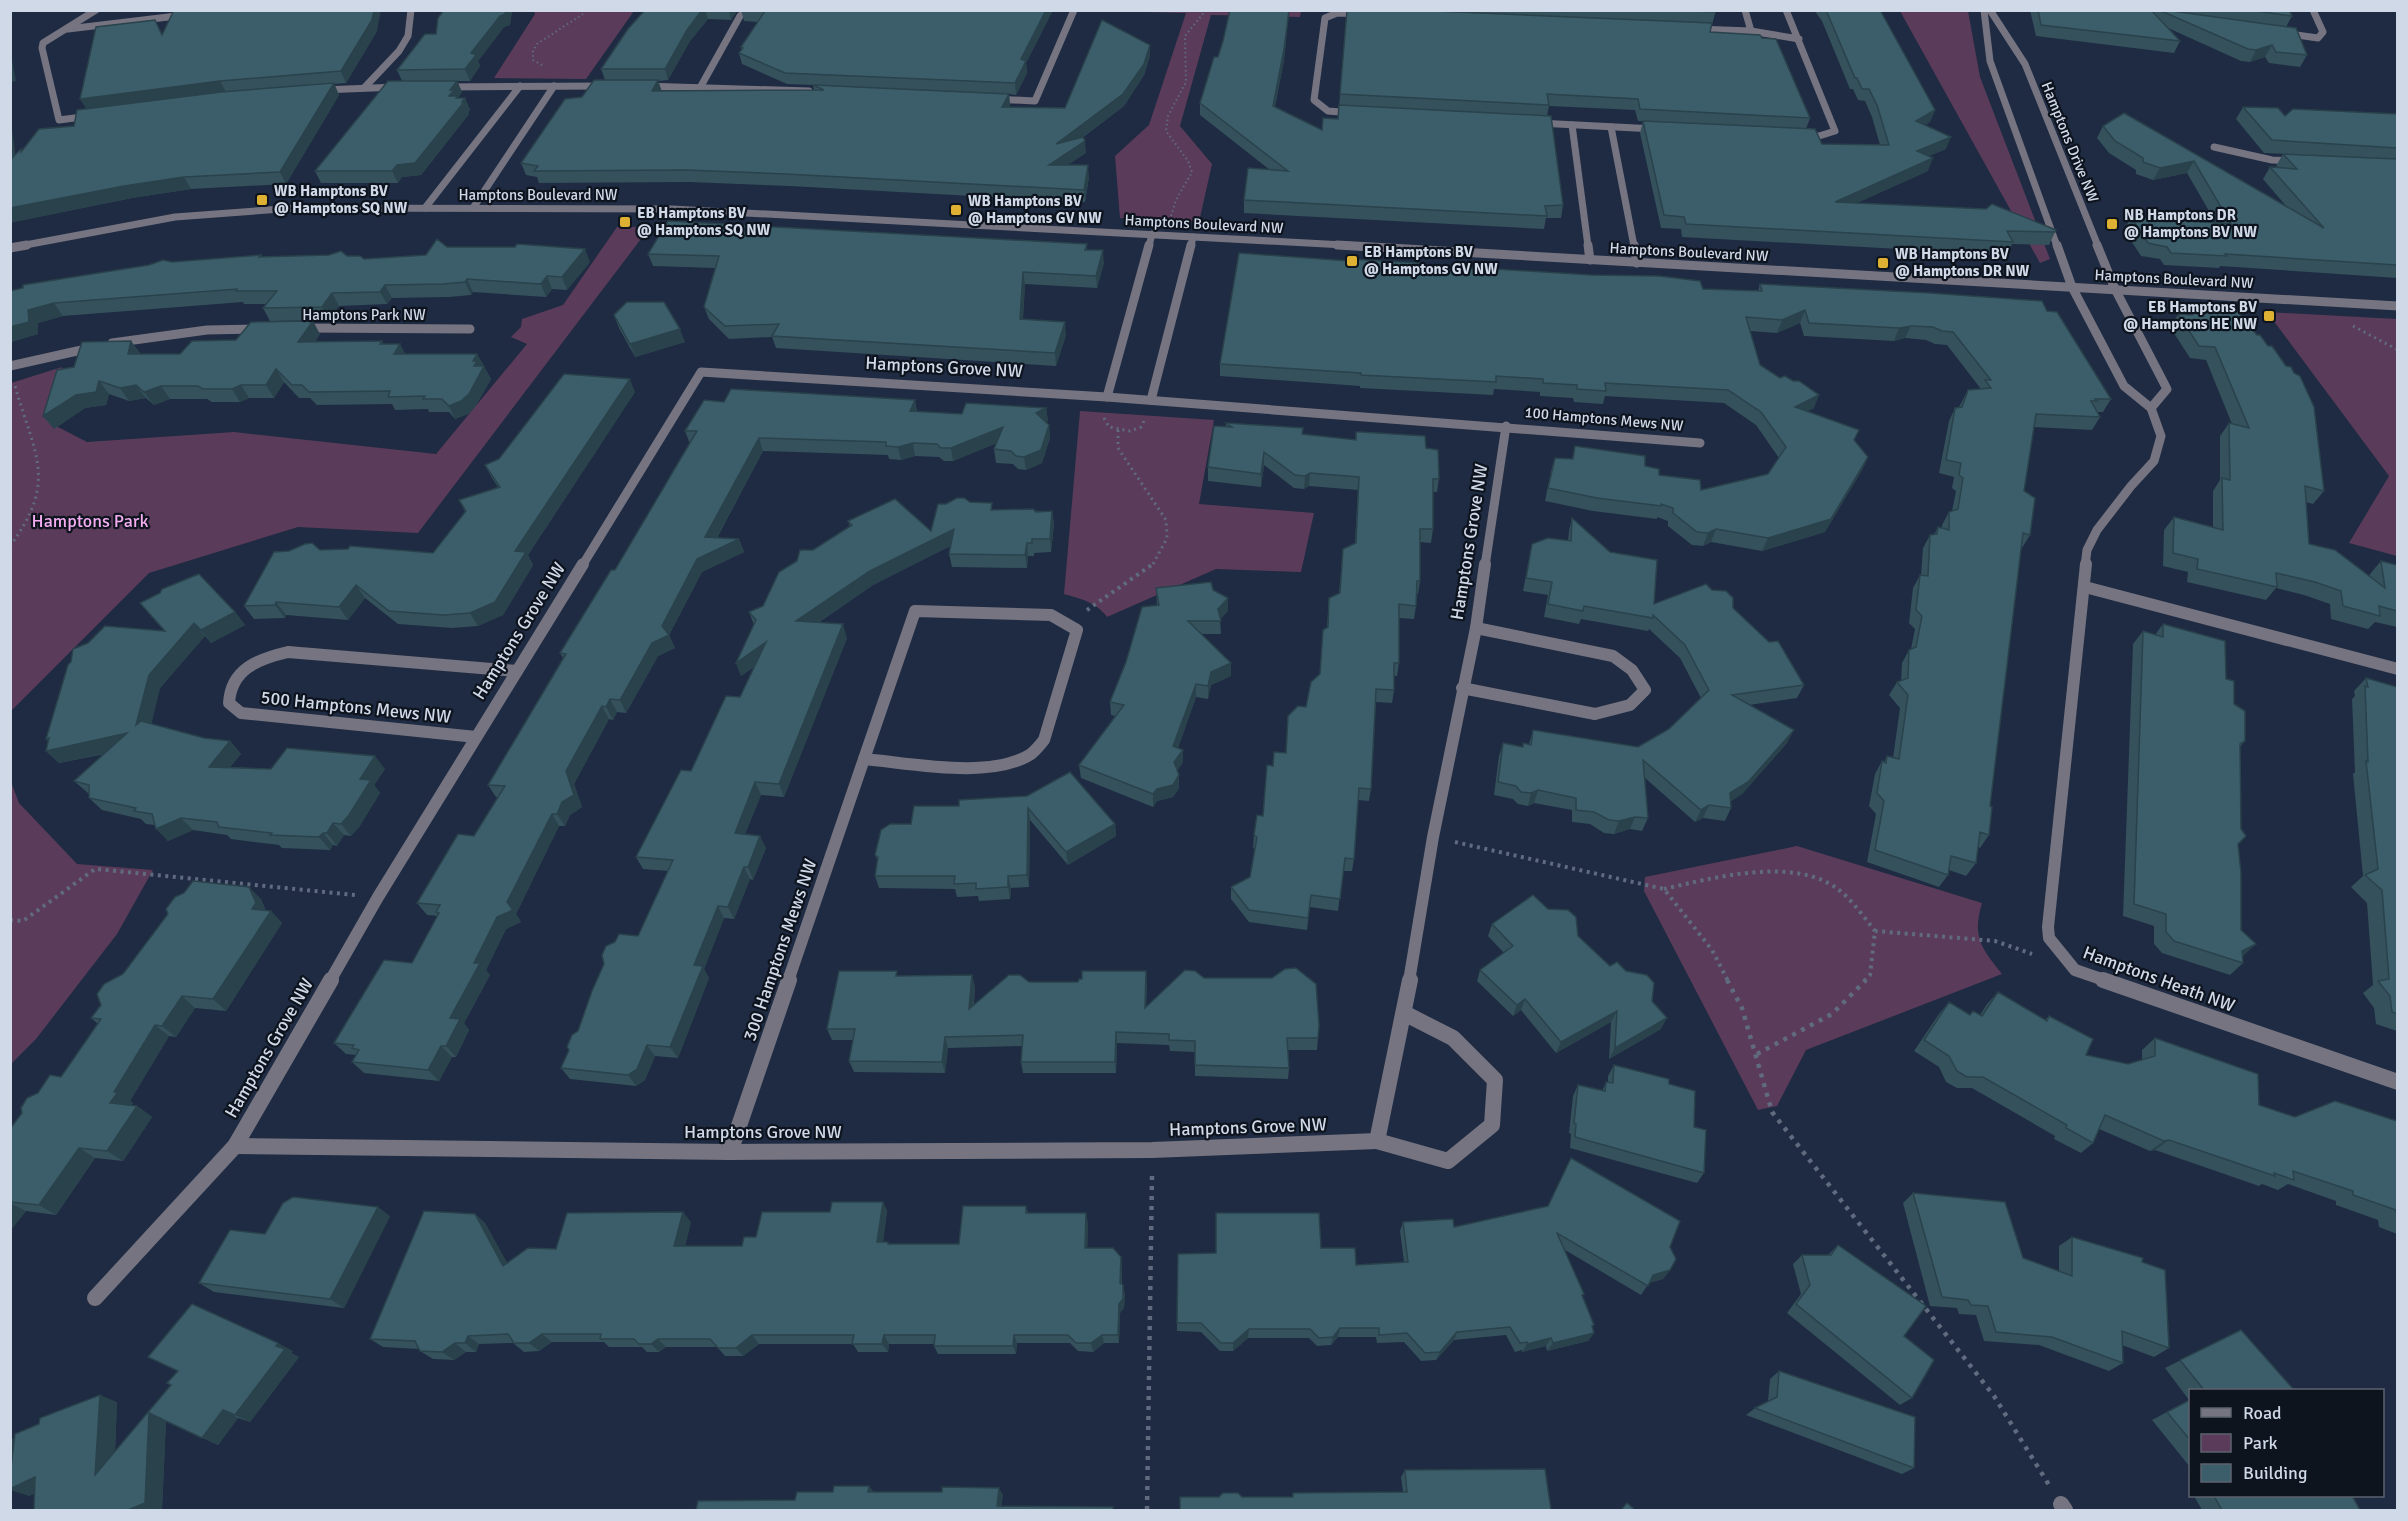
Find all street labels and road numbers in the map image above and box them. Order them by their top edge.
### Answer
street label: Hamptons Drive NW [2038,79,2102,205]
street label: Hamptons Boulevard NW [458,186,618,204]
street label: Hamptons Boulevard NW [1124,211,1284,237]
street label: Hamptons Boulevard NW [1609,239,1769,265]
street label: Hamptons Boulevard NW [2094,266,2254,292]
street label: Hamptons Park NW [302,306,426,324]
street label: Hamptons Grove NW [865,352,1023,382]
street label: 100 Hamptons Mews NW [1524,403,1684,435]
street label: Hamptons Grove NW [1446,462,1492,622]
street label: Hamptons Grove NW [468,558,570,704]
street label: 500 Hamptons Mews NW [260,686,452,728]
street label: 300 Hamptons Mews NW [738,856,822,1044]
street label: Hamptons Heath NW [2080,941,2238,1017]
street label: Hamptons Grove NW [220,974,318,1122]
street label: Hamptons Grove NW [1169,1113,1327,1141]
street label: Hamptons Grove NW [684,1121,842,1143]

